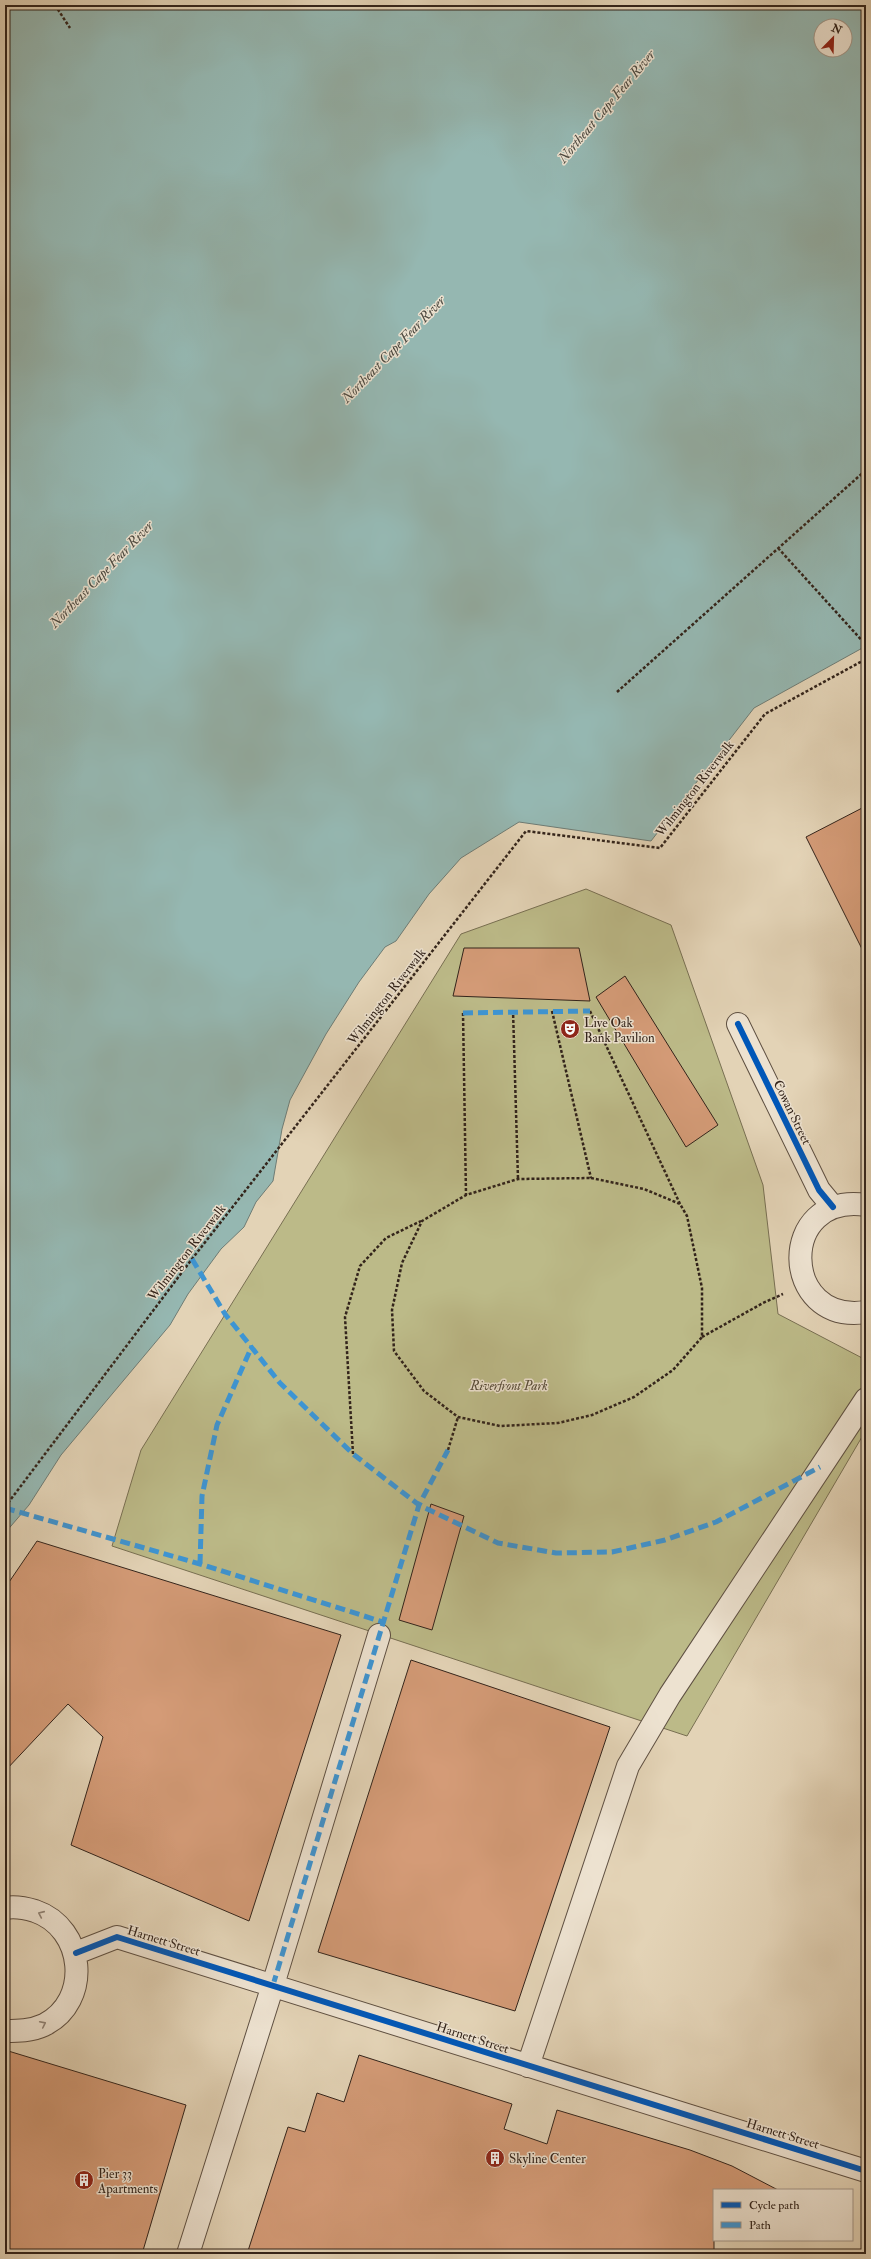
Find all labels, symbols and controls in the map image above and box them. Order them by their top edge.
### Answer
north arrow [813,18,853,58]
text: N [829,21,845,38]
water label: Northeast Cape Fear River [554,46,659,167]
water label: Northeast Cape Fear River [337,292,449,407]
water label: Northeast Cape Fear River [45,517,157,632]
street label: Wilmington Riverwalk [652,737,738,841]
street label: Wilmington Riverwalk [344,945,430,1049]
place label: Live Oak Bank Pavilion [584,1015,655,1046]
theatre icon: Live Oak Bank Pavilion [559,1018,581,1040]
street label: Cowan Street [770,1078,815,1147]
street label: Wilmington Riverwalk [144,1201,230,1305]
park label: Riverfront Park [469,1378,548,1394]
one-way arrow [37,1910,44,1918]
street label: Harnett Street [125,1922,202,1960]
street label: Harnett Street [434,2019,511,2057]
one-way arrow [38,2021,46,2029]
street label: Harnett Street [744,2115,821,2153]
building icon: Skyline Center [484,2147,506,2169]
place label: Skyline Center [509,2151,586,2168]
place label: Pier 33 Apartments [97,2166,159,2198]
building icon: Pier 33 Apartments [73,2169,95,2191]
legend [713,2189,853,2241]
text: Cycle path [749,2198,800,2213]
text: Path [749,2218,772,2233]

